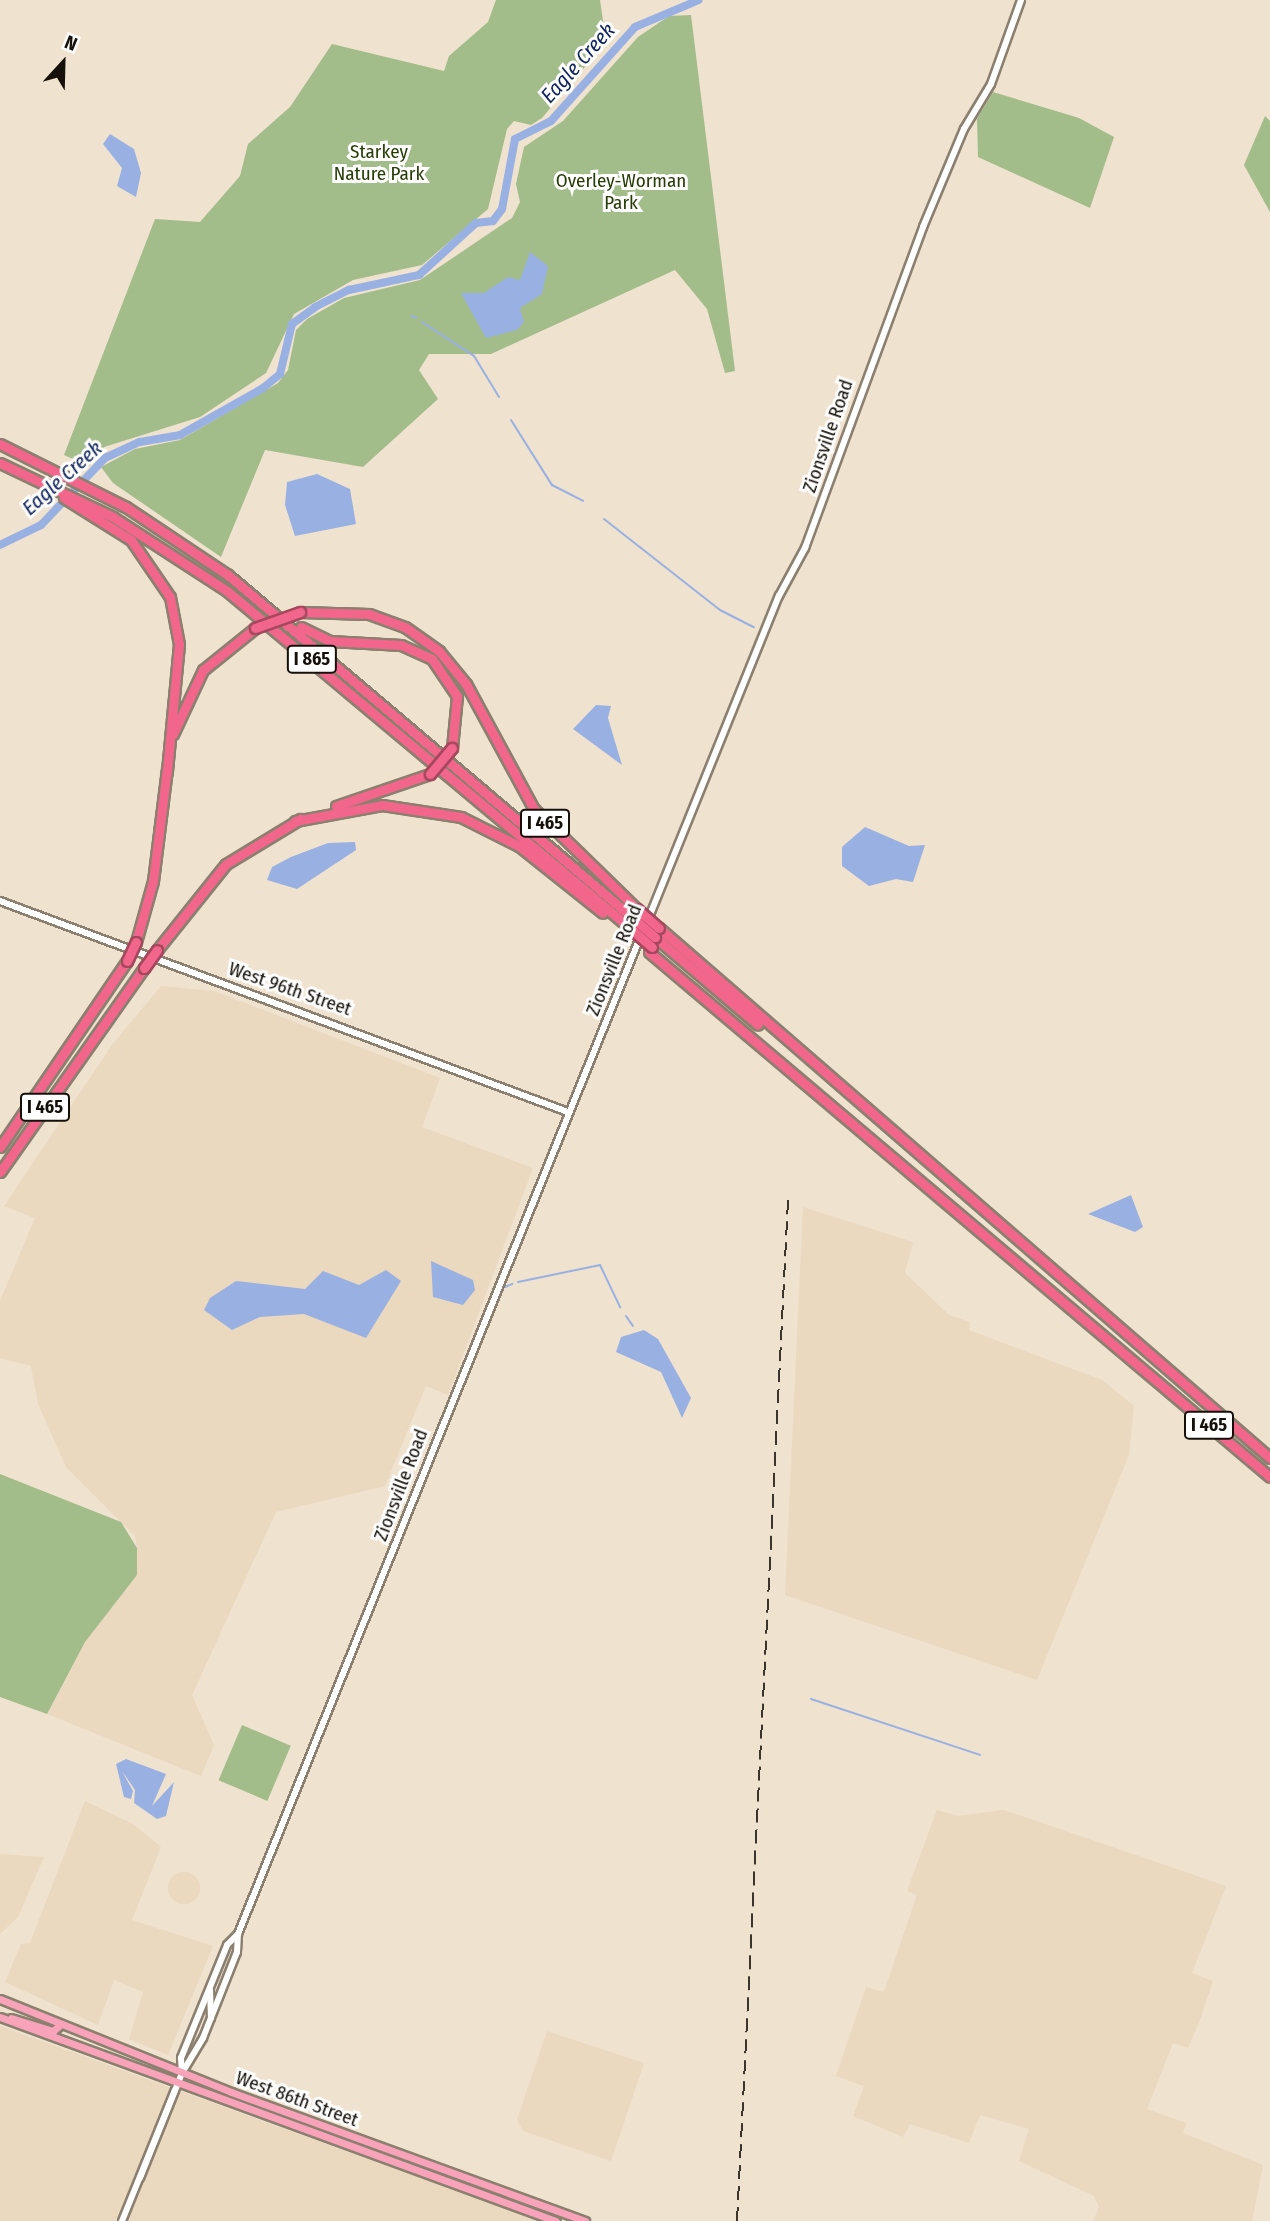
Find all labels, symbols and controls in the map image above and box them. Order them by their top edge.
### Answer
water label: Eagle Creek [536,18,620,108]
north arrow [28,28,98,98]
text: N [61,30,81,56]
park label: Starkey Nature Park [334,141,424,185]
park label: Overley-Worman Park [556,170,686,214]
street label: Zionsville Road [798,376,858,496]
water label: Eagle Creek [17,436,107,520]
road number: I 865 [286,644,338,674]
road number: I 465 [519,808,571,838]
street label: Zionsville Road [581,901,647,1019]
street label: West 96th Street [226,957,354,1021]
road number: I 465 [19,1092,71,1122]
road number: I 465 [1183,1410,1235,1440]
street label: Zionsville Road [369,1426,433,1544]
street label: West 86th Street [233,2066,361,2132]

